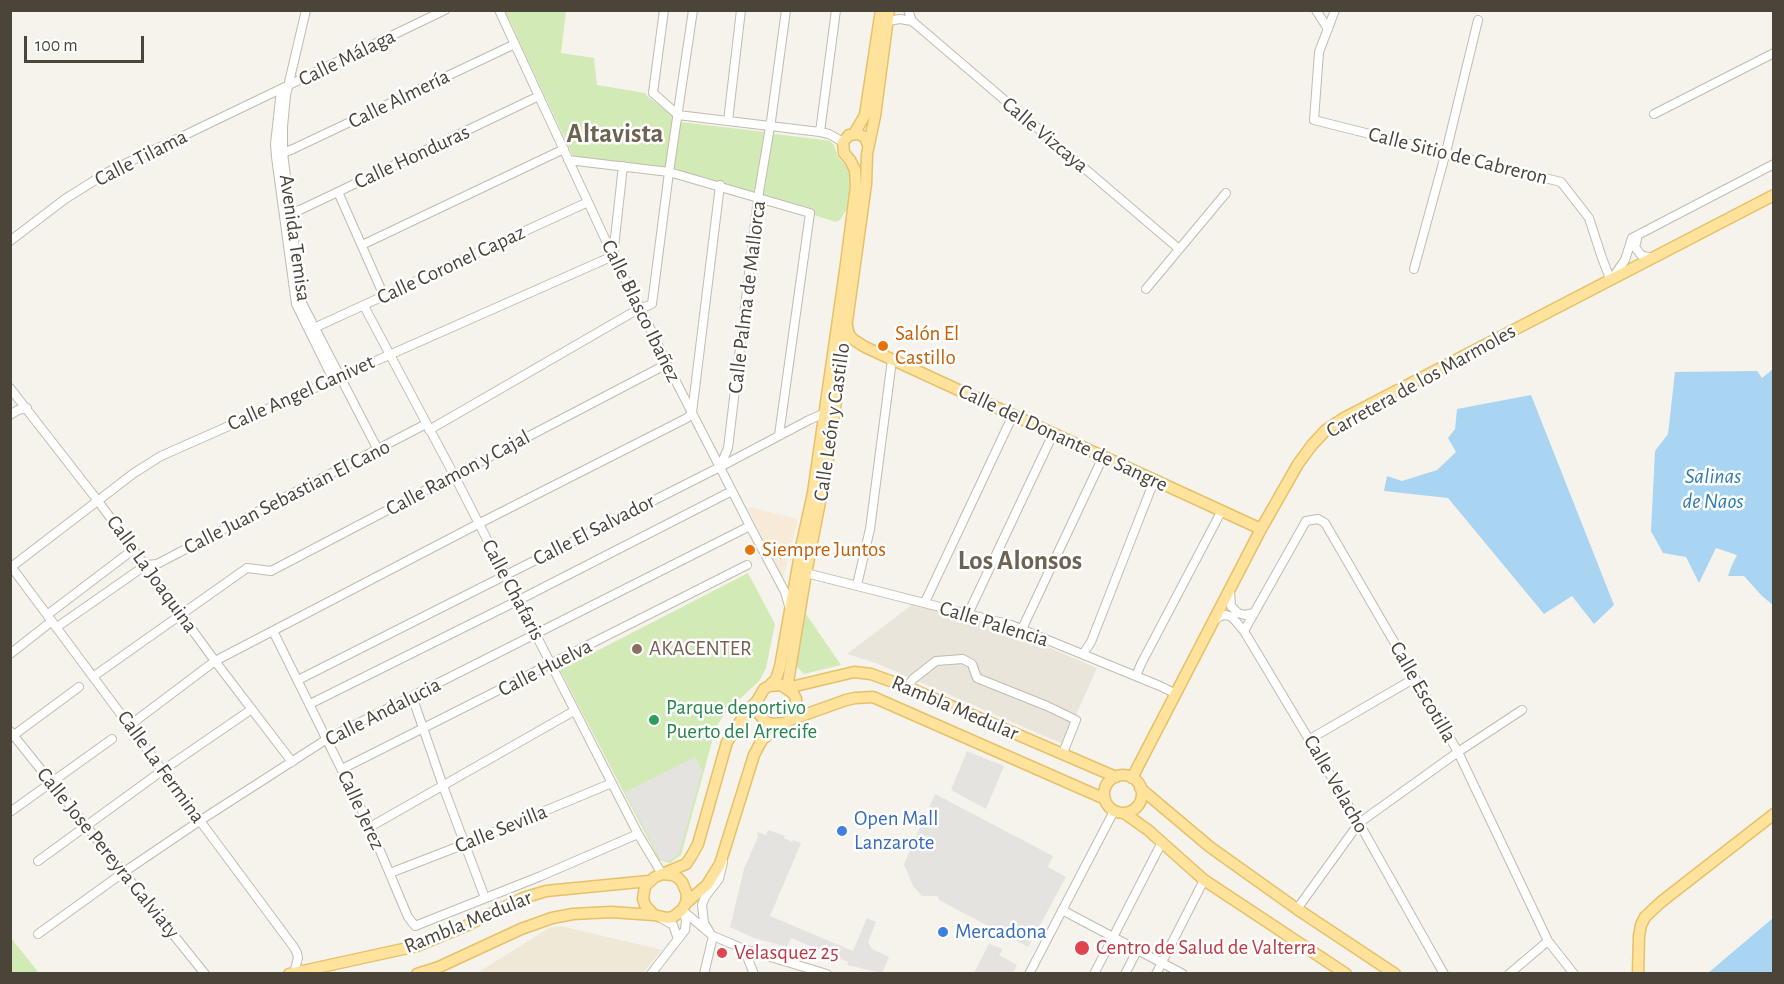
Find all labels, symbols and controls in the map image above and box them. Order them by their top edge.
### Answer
scale bar [27,24,147,62]
street label: Calle Málaga [294,24,400,92]
text: 100 m [35,37,78,55]
street label: Calle Almería [344,64,454,134]
street label: Calle Vizcaya [997,92,1093,178]
district label: Altavista [566,118,664,150]
street label: Calle Honduras [350,119,474,195]
street label: Calle Sitio de Cabreron [1366,122,1550,190]
street label: Calle Tilama [90,124,192,192]
street label: Avenida Temisa [274,173,316,303]
street label: Calle Palma de Mallorca [723,199,771,395]
street label: Calle Coronel Capaz [373,220,529,310]
street label: Calle Blasco Ibañez [596,236,686,386]
street label: Carretera de los Marmoles [1322,318,1520,444]
place label: Salón El Castillo [895,321,959,371]
marker: Salón El Castillo [876,339,890,353]
street label: Calle León y Castillo [808,341,856,503]
street label: Calle Angel Ganivet [224,349,378,437]
street label: Calle del Donante de Sangre [954,378,1172,498]
street label: Calle Ramon y Cajal [382,424,534,522]
street label: Calle Juan Sebastian El Cano [180,434,394,560]
water label: Salinas de Naos [1683,463,1743,514]
street label: Calle El Salvador [529,489,659,571]
street label: Calle La Joaquina [101,510,203,638]
street label: Calle Chafaris [476,535,550,645]
place label: Siempre Juntos [762,537,886,563]
marker: Siempre Juntos [743,543,757,557]
district label: Los Alonsos [958,545,1082,577]
street label: Calle Palencia [936,595,1052,653]
street label: Calle Huelva [494,634,596,702]
place label: AKACENTER [649,636,752,662]
street label: Calle Escotilla [1384,637,1462,747]
marker: AKACENTER [630,642,644,656]
street label: Rambla Medular [888,670,1022,746]
street label: Calle Andalucia [321,672,445,752]
place label: Parque deportivo Puerto del Arrecife [666,695,817,745]
street label: Calle La Fermina [112,706,210,828]
marker: Parque deportivo Puerto del Arrecife [647,713,661,727]
street label: Calle Velacho [1298,731,1374,837]
street label: Calle Jose Pereyra Galviaty [31,762,185,944]
street label: Calle Jerez [332,766,390,854]
street label: Calle Sevilla [451,799,551,859]
place label: Open Mall Lanzarote [854,806,938,856]
marker: Open Mall Lanzarote [835,824,849,838]
street label: Rambla Medular [400,885,536,959]
place label: Mercadona [955,919,1047,945]
marker: Mercadona [936,925,950,939]
place label: Centro de Salud de Valterra [1096,935,1316,961]
marker: Centro de Salud de Valterra [1073,939,1091,957]
place label: Velasquez 25 [734,940,839,966]
marker: Velasquez 25 [715,946,729,960]

